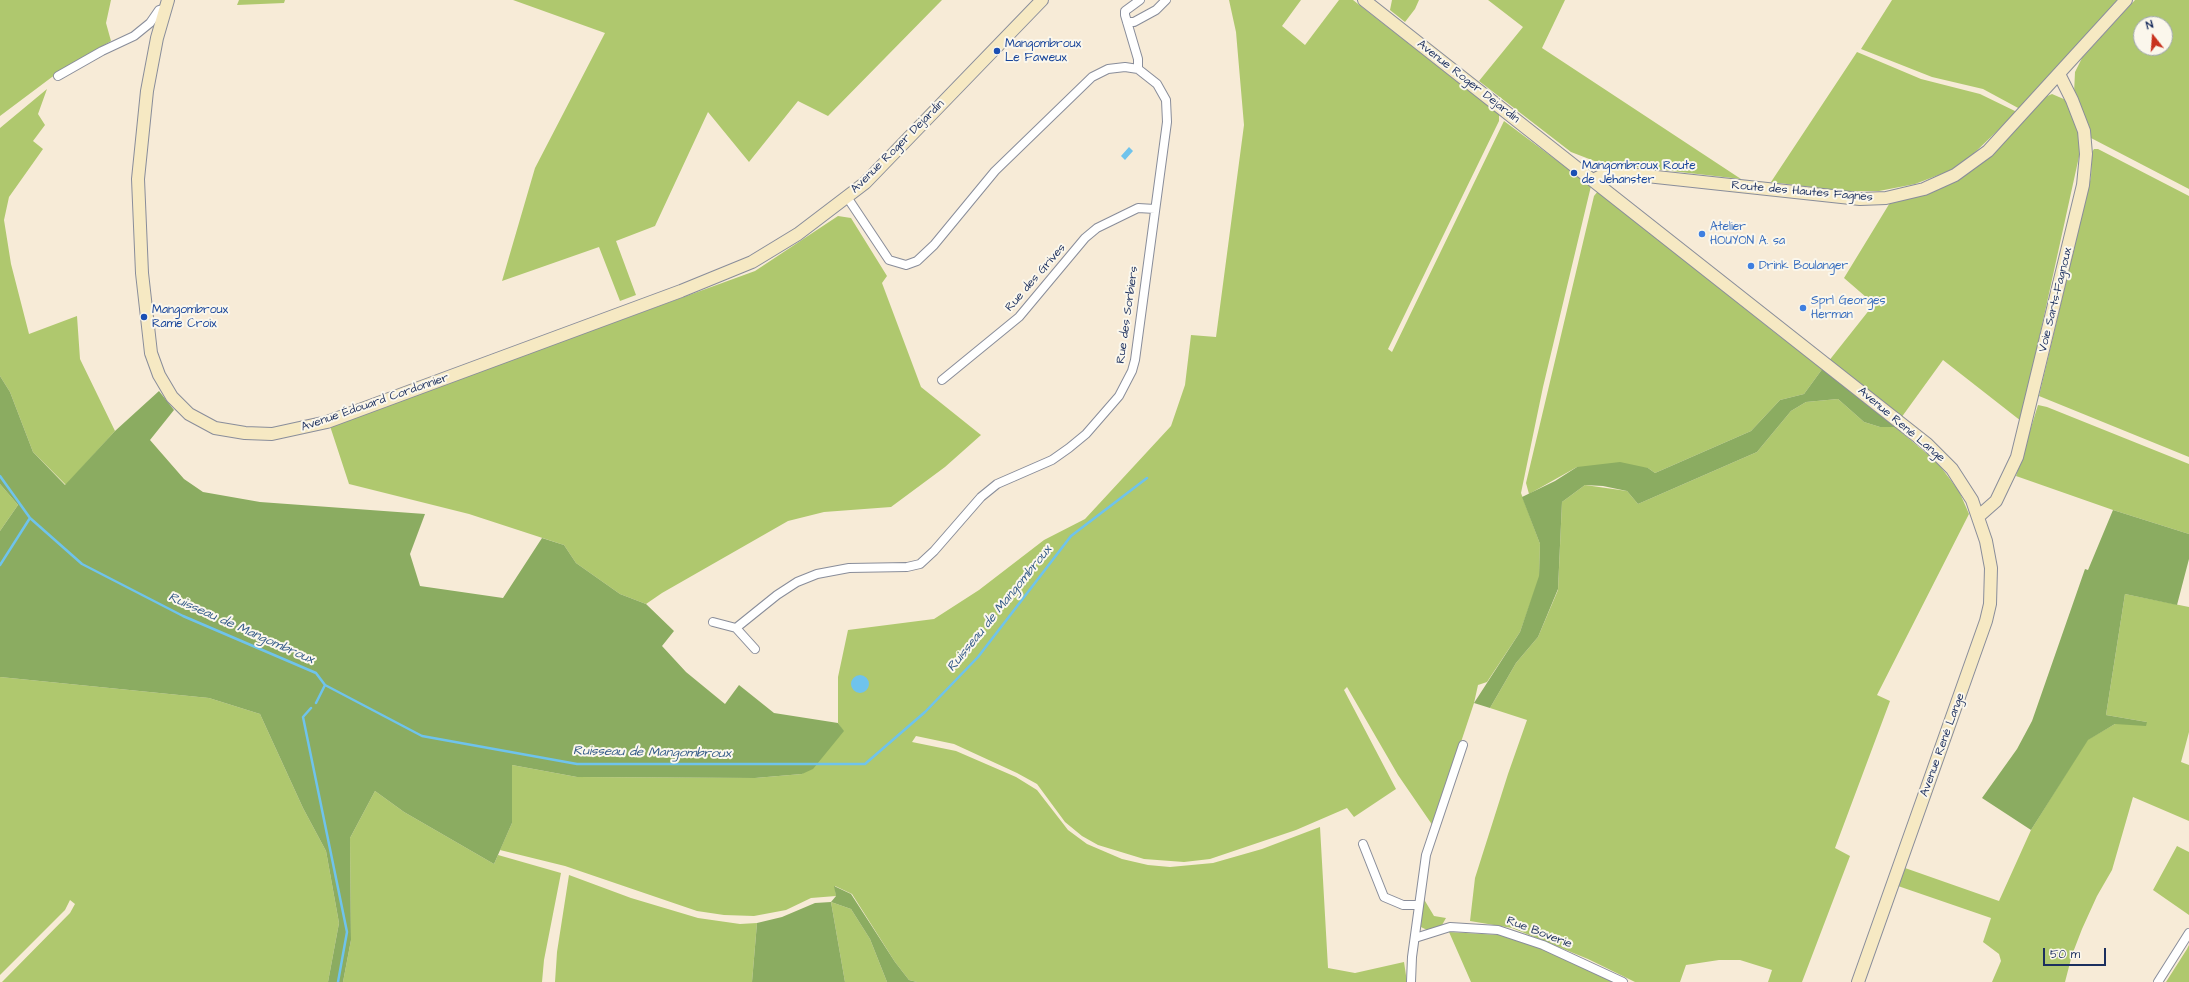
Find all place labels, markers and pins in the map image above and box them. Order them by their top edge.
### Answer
place label: Mangombroux Le Faweux [1005,37,1081,65]
marker: Mangombroux Le Faweux [992,46,1002,56]
place label: Mangombroux Route de Jehanster [1582,159,1696,187]
marker: Mangombroux Route de Jehanster [1569,168,1579,178]
place label: Atelier HOUYON A. sa [1710,220,1785,248]
marker: Atelier HOUYON A. sa [1697,229,1707,239]
place label: Drink Boulanger [1759,259,1848,273]
marker: Drink Boulanger [1746,261,1756,271]
place label: Sprl Georges Herman [1811,294,1886,322]
place label: Mangombroux Rame Croix [152,303,228,331]
marker: Sprl Georges Herman [1798,303,1808,313]
marker: Mangombroux Rame Croix [139,312,149,322]

